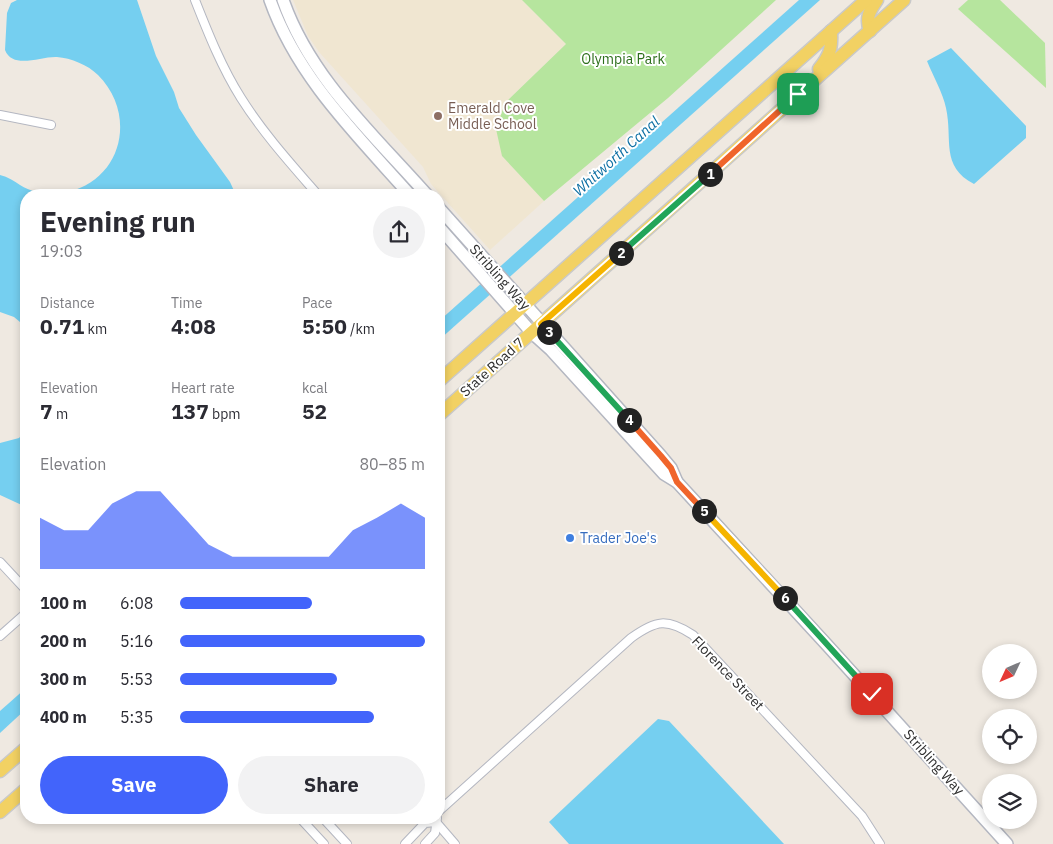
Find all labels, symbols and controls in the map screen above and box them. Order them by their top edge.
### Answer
park label: Olympia Park [581,50,665,68]
pin [777,73,819,115]
icon: arrive [784,80,812,108]
place label: Emerald Cove Middle School [448,99,537,133]
marker: Emerald Cove Middle School [432,110,444,122]
water label: Whitworth Canal [569,112,663,200]
pin: 1 [698,162,722,186]
text: 1 [706,165,715,183]
text: Evening run [40,203,196,240]
button: share [373,206,425,258]
street label: Stribling Way [466,240,534,314]
pin: 2 [608,240,634,266]
text: 19:03 [40,241,83,261]
text: 2 [617,244,626,262]
text: Distance [40,294,95,312]
text: Time [171,294,202,312]
text: Pace [302,294,332,312]
text: 0.71 [40,312,84,340]
text: 4:08 [171,312,216,340]
text: 5:50 [302,312,347,340]
text: km [84,320,107,338]
text: /km [347,320,375,338]
pin: 3 [536,320,562,344]
text: 3 [545,323,554,341]
street label: State Road 7 [456,333,528,401]
text: Elevation [40,379,98,397]
text: Heart rate [171,379,235,397]
text: kcal [302,379,327,397]
text: 7 [40,397,53,425]
text: 137 [171,397,209,425]
text: 52 [302,397,327,425]
text: m [53,405,68,423]
text: bpm [209,405,241,423]
pin: 4 [616,408,642,432]
text: 4 [625,411,634,429]
text: Elevation [40,454,106,474]
text: 80–85 m [359,454,425,474]
pin: 5 [692,498,716,524]
text: 5 [700,502,709,520]
place label: Trader Joe's [580,529,657,547]
marker: Trader Joe's [564,532,576,544]
pin: 6 [772,586,798,610]
text: 6 [781,589,790,607]
text: 100 m [40,593,87,613]
text: 6:08 [120,593,153,613]
text: 200 m [40,631,87,651]
text: 5:16 [120,631,153,651]
street label: Florence Street [688,632,768,714]
north arrow [982,644,1038,699]
map controls [982,644,1037,829]
text: 300 m [40,669,87,689]
text: 5:53 [120,669,153,689]
pin [851,673,893,715]
icon: check [858,680,886,708]
text: 400 m [40,707,87,727]
text: 5:35 [120,707,153,727]
button: locate [982,709,1037,764]
street label: Stribling Way [900,725,968,799]
button: Save [40,756,228,814]
button: Share [238,756,425,814]
button: layers [982,774,1037,829]

